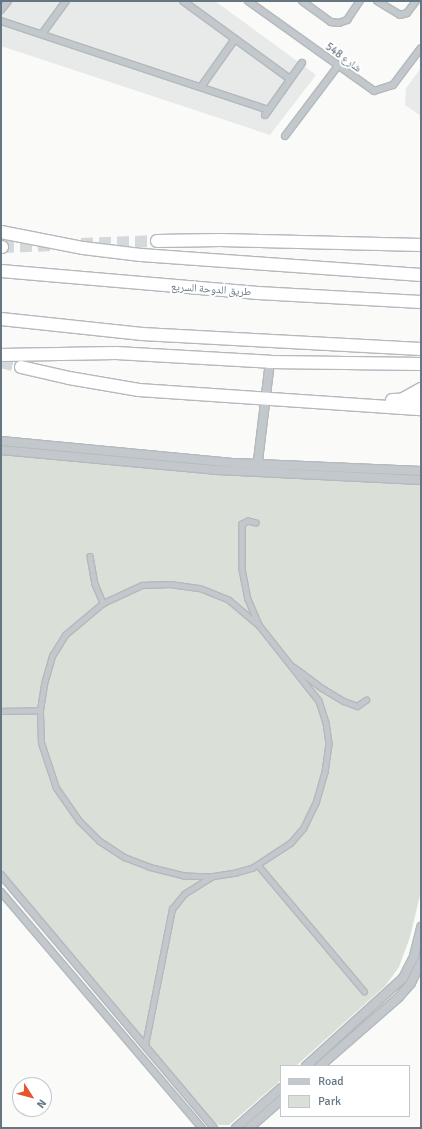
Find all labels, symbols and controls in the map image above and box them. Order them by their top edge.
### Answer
street label: شارع 548 [322,41,364,75]
street label: طريق الدوحة السريع [170,281,252,299]
legend [280,1065,410,1117]
text: Road [318,1074,344,1089]
north arrow [12,1077,52,1117]
text: Park [318,1094,341,1109]
text: N [34,1097,49,1111]

